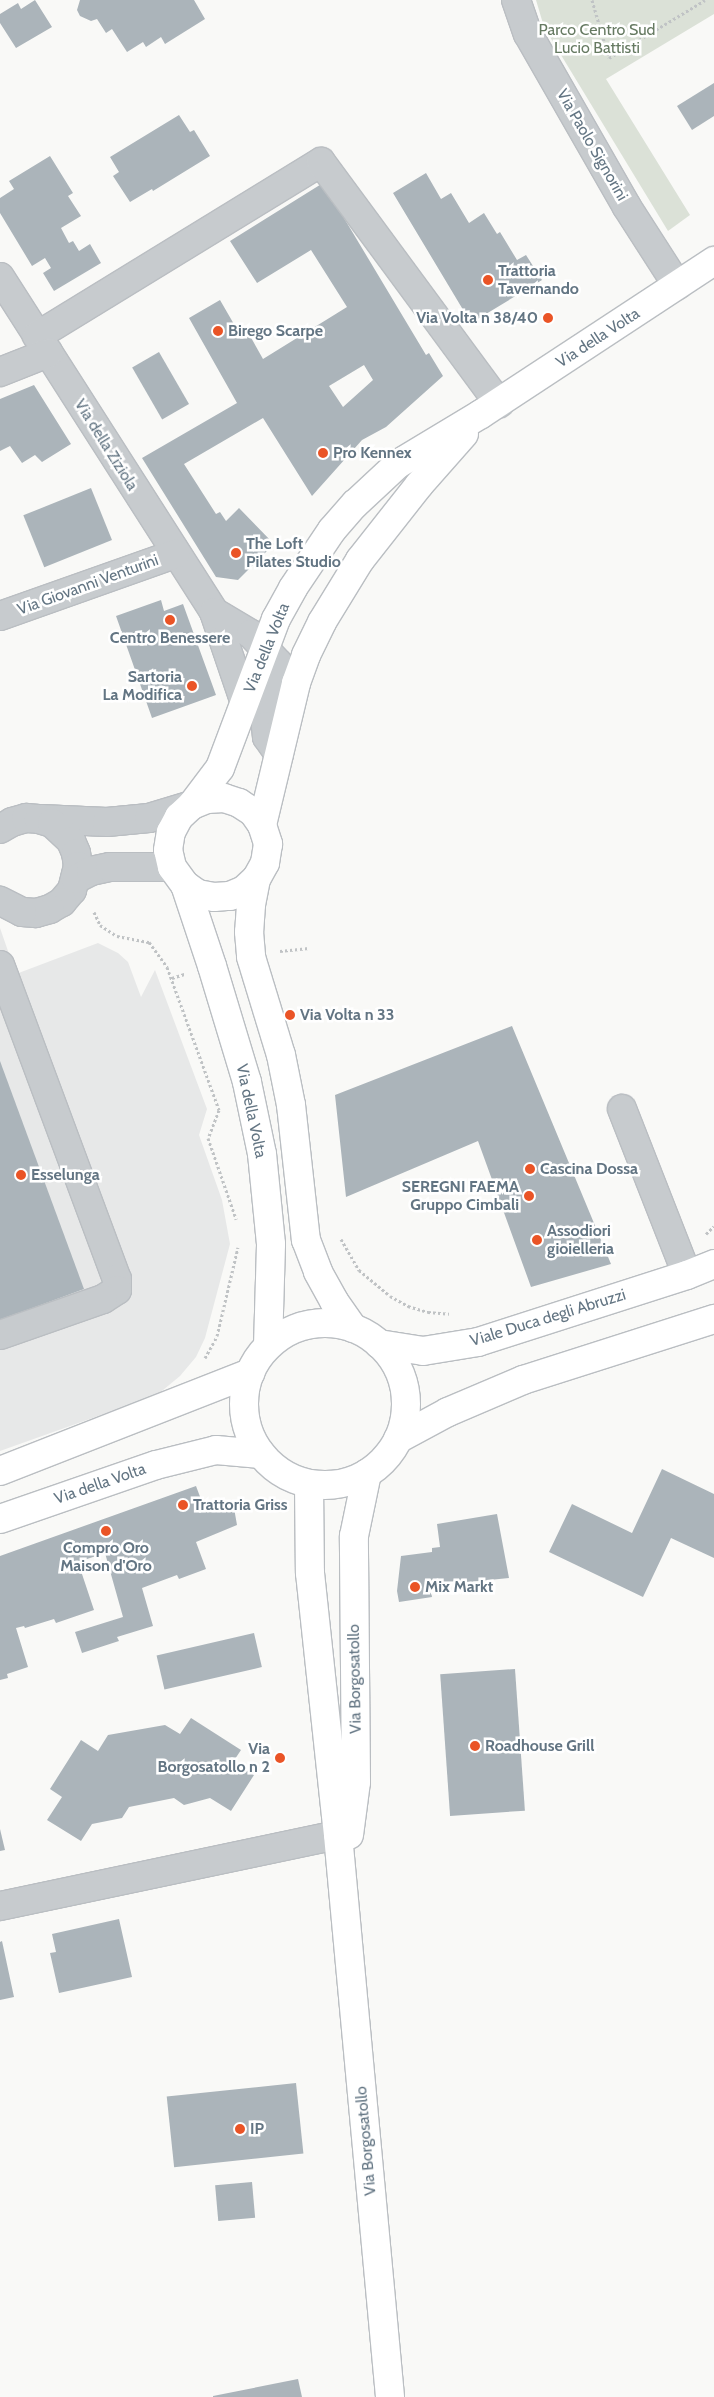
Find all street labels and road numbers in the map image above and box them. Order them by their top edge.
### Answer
street label: Via Paolo Signorini [552,86,632,204]
street label: Via della Volta [553,304,643,372]
street label: Via della Ziziola [70,396,142,494]
street label: Via Giovanni Venturini [15,551,161,619]
street label: Via della Volta [240,600,294,696]
street label: Via della Volta [232,1062,270,1160]
street label: Viale Duca degli Abruzzi [468,1285,628,1351]
street label: Via della Volta [52,1459,148,1509]
street label: Via Borgosatollo [344,1624,366,1734]
street label: Via Borgosatollo [352,2085,380,2197]

